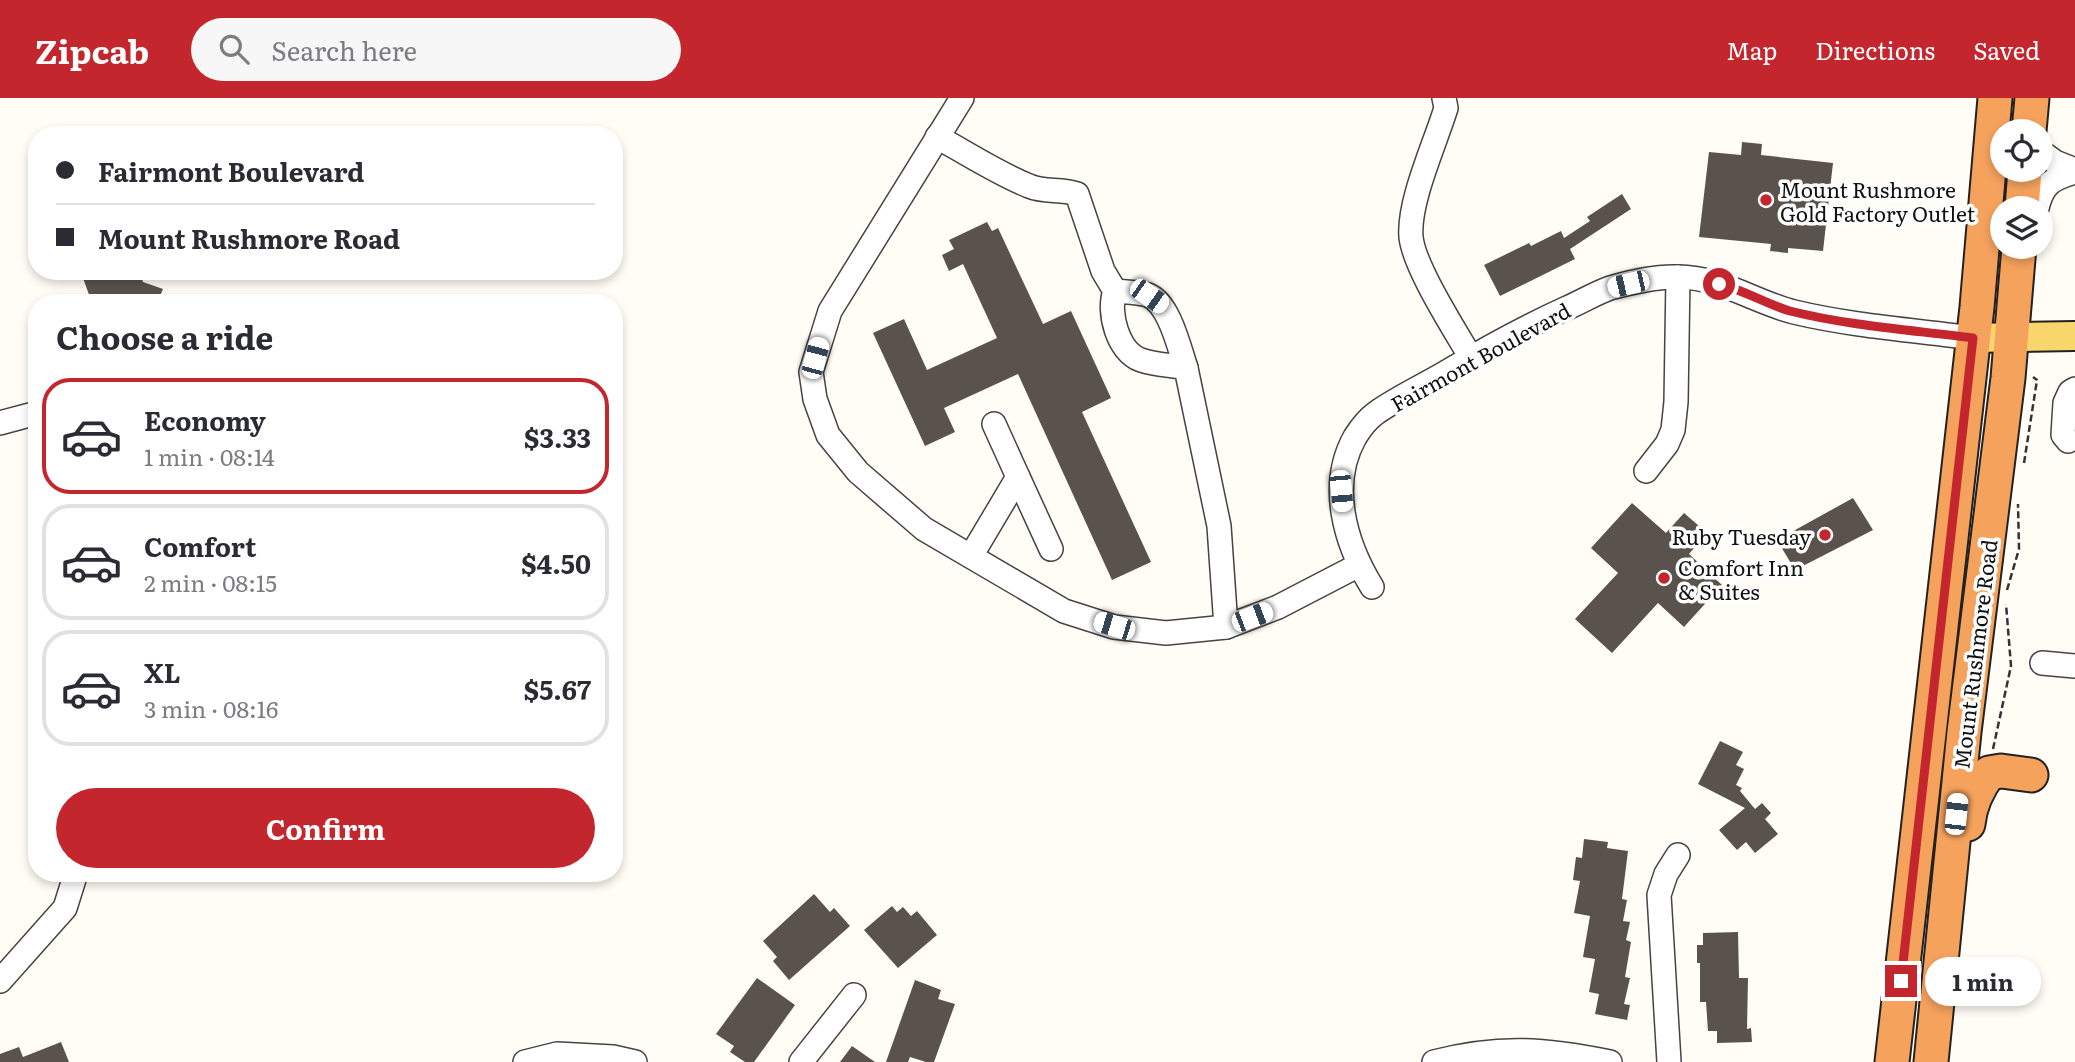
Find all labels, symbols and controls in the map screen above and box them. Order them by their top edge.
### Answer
search box [191,18,681,81]
text: Zipcab [35,25,149,74]
icon: search [215,30,253,68]
text: Search here [271,30,417,69]
text: Map [1726,32,1777,67]
text: Directions [1815,32,1935,67]
text: Saved [1973,32,2040,67]
map controls [1990,119,2053,259]
button: locate [1990,119,2053,182]
text: Fairmont Boulevard [98,151,364,190]
place label: Mount Rushmore Gold Factory Outlet [1780,173,1976,228]
marker: Mount Rushmore Gold Factory Outlet [1758,192,1774,208]
button: layers [1990,196,2053,259]
text: Mount Rushmore Road [98,218,400,257]
route start [1703,268,1735,300]
car [1606,269,1651,299]
car [1126,275,1173,317]
street label: Fairmont Boulevard [1384,294,1576,418]
text: Choose a ride [56,312,273,360]
car [800,335,831,381]
text: Economy [144,400,266,439]
icon: car [60,405,123,468]
text: $3.33 [524,417,591,456]
text: 1 min · 08:14 [144,439,275,473]
car [1329,469,1354,513]
place label: Ruby Tuesday [1672,520,1812,551]
text: Comfort [144,526,256,565]
marker: Ruby Tuesday [1817,527,1833,543]
icon: car [60,531,123,594]
street label: Mount Rushmore Road [1945,537,2003,771]
text: $4.50 [521,543,591,582]
place label: Comfort Inn & Suites [1678,551,1804,606]
text: 2 min · 08:15 [144,565,277,599]
marker: Comfort Inn & Suites [1656,570,1672,586]
car [1229,600,1276,634]
car [1091,610,1138,642]
text: XL [144,652,181,691]
icon: car [60,657,123,720]
text: $5.67 [524,669,591,708]
text: 3 min · 08:16 [144,691,278,725]
button: Confirm [56,788,595,868]
car [1944,792,1969,836]
callout: 1 min [1926,956,2041,1006]
text: 1 min [1952,964,2014,998]
route end [1885,965,1917,997]

